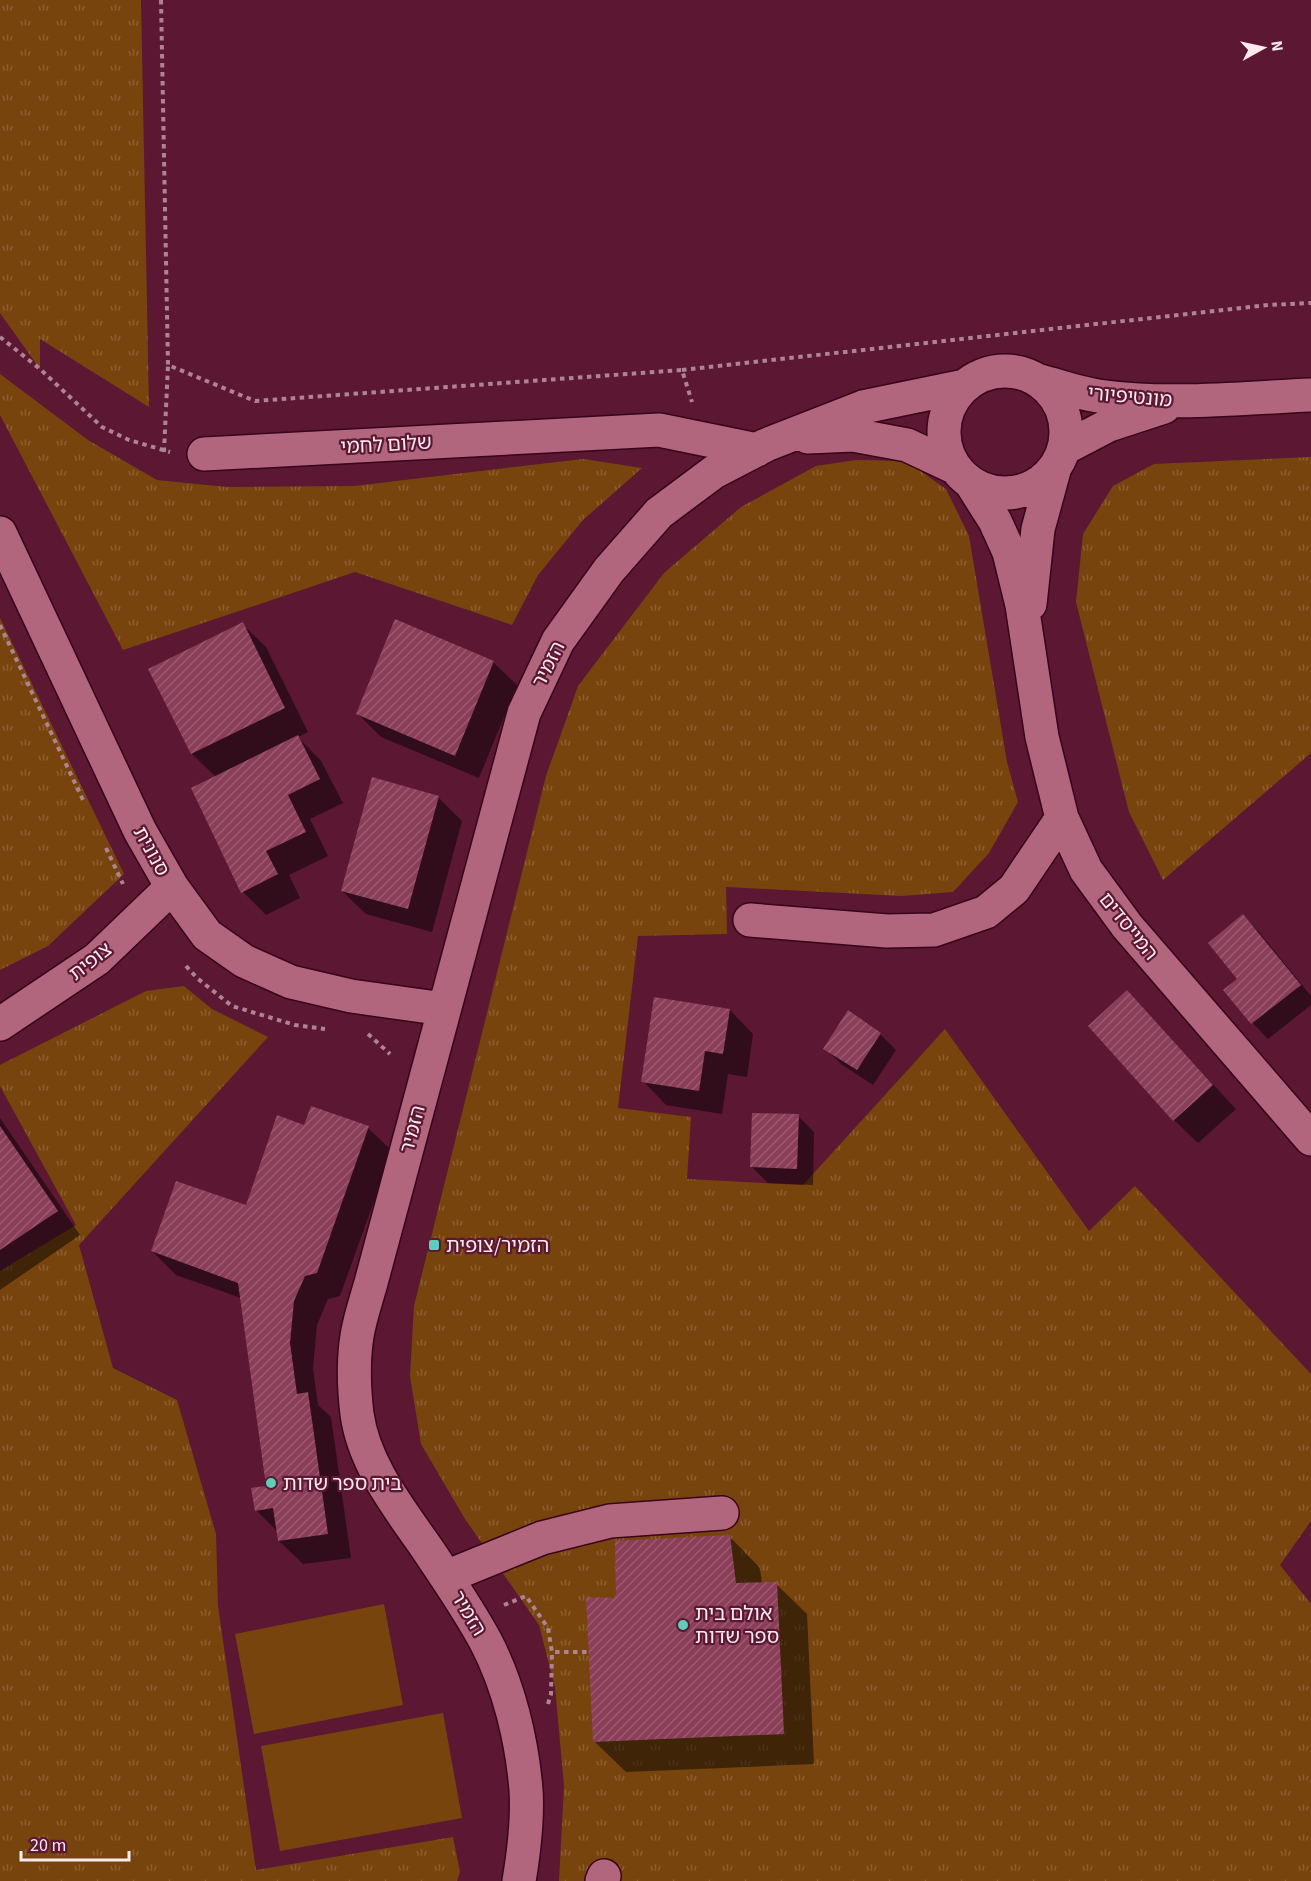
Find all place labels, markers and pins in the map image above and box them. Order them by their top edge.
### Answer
place label: הזמיר/צופית [446,1232,549,1260]
marker: הזמיר/צופית [427,1238,441,1252]
place label: בית ספר שדות [283,1470,402,1498]
marker: בית ספר שדות [264,1476,278,1490]
place label: אולם בית ספר שדות [695,1600,779,1651]
marker: אולם בית ספר שדות [676,1618,690,1632]

